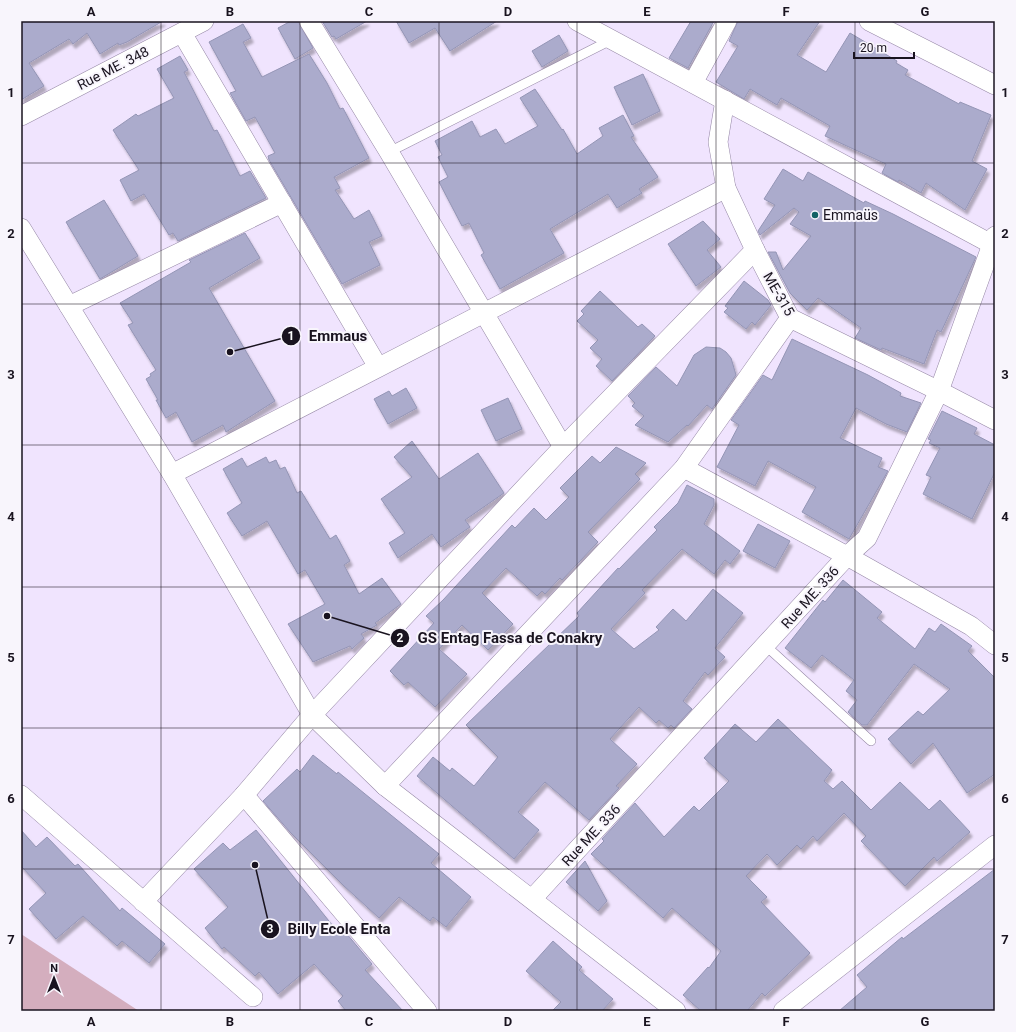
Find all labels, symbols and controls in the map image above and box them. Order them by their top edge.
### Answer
text: A [87,4,96,19]
text: B [226,4,234,19]
text: C [365,4,374,19]
text: D [504,4,512,19]
text: E [643,4,651,19]
text: F [782,4,790,19]
text: G [921,4,930,19]
scale bar [854,34,914,60]
text: 20 m [860,41,887,55]
street label: Rue ME. 348 [75,43,152,93]
text: 1 [7,85,15,100]
text: 1 [1001,85,1009,100]
place label: Emmaüs [823,207,878,223]
marker: Emmaüs [810,210,820,220]
text: 2 [7,226,15,241]
text: 2 [1001,226,1009,241]
street label: ME-315 [760,269,798,319]
callout: Emmaus [281,322,376,349]
text: Emmaus [309,327,368,345]
text: 1 [288,329,294,343]
text: 3 [7,367,15,382]
text: 3 [1001,367,1009,382]
text: 4 [7,509,15,524]
text: 4 [1001,509,1009,524]
street label: Rue ME. 336 [778,563,842,631]
callout: GS Entag Fassa de Conakry [390,624,610,651]
text: GS Entag Fassa de Conakry [418,629,603,647]
text: 2 [397,631,404,645]
text: 5 [7,650,15,665]
text: 5 [1001,650,1009,665]
text: 6 [7,791,15,806]
text: 6 [1001,791,1009,806]
street label: Rue ME. 336 [558,801,624,869]
callout: Billy Ecole Enta [260,916,399,943]
text: Billy Ecole Enta [287,920,391,938]
text: 3 [267,922,274,936]
text: 7 [7,932,15,947]
text: 7 [1001,932,1009,947]
north arrow [34,958,74,998]
text: N [50,962,58,975]
text: A [87,1014,96,1029]
text: B [226,1014,234,1029]
text: C [365,1014,374,1029]
text: D [504,1014,512,1029]
text: E [643,1014,651,1029]
text: F [782,1014,790,1029]
text: G [921,1014,930,1029]

